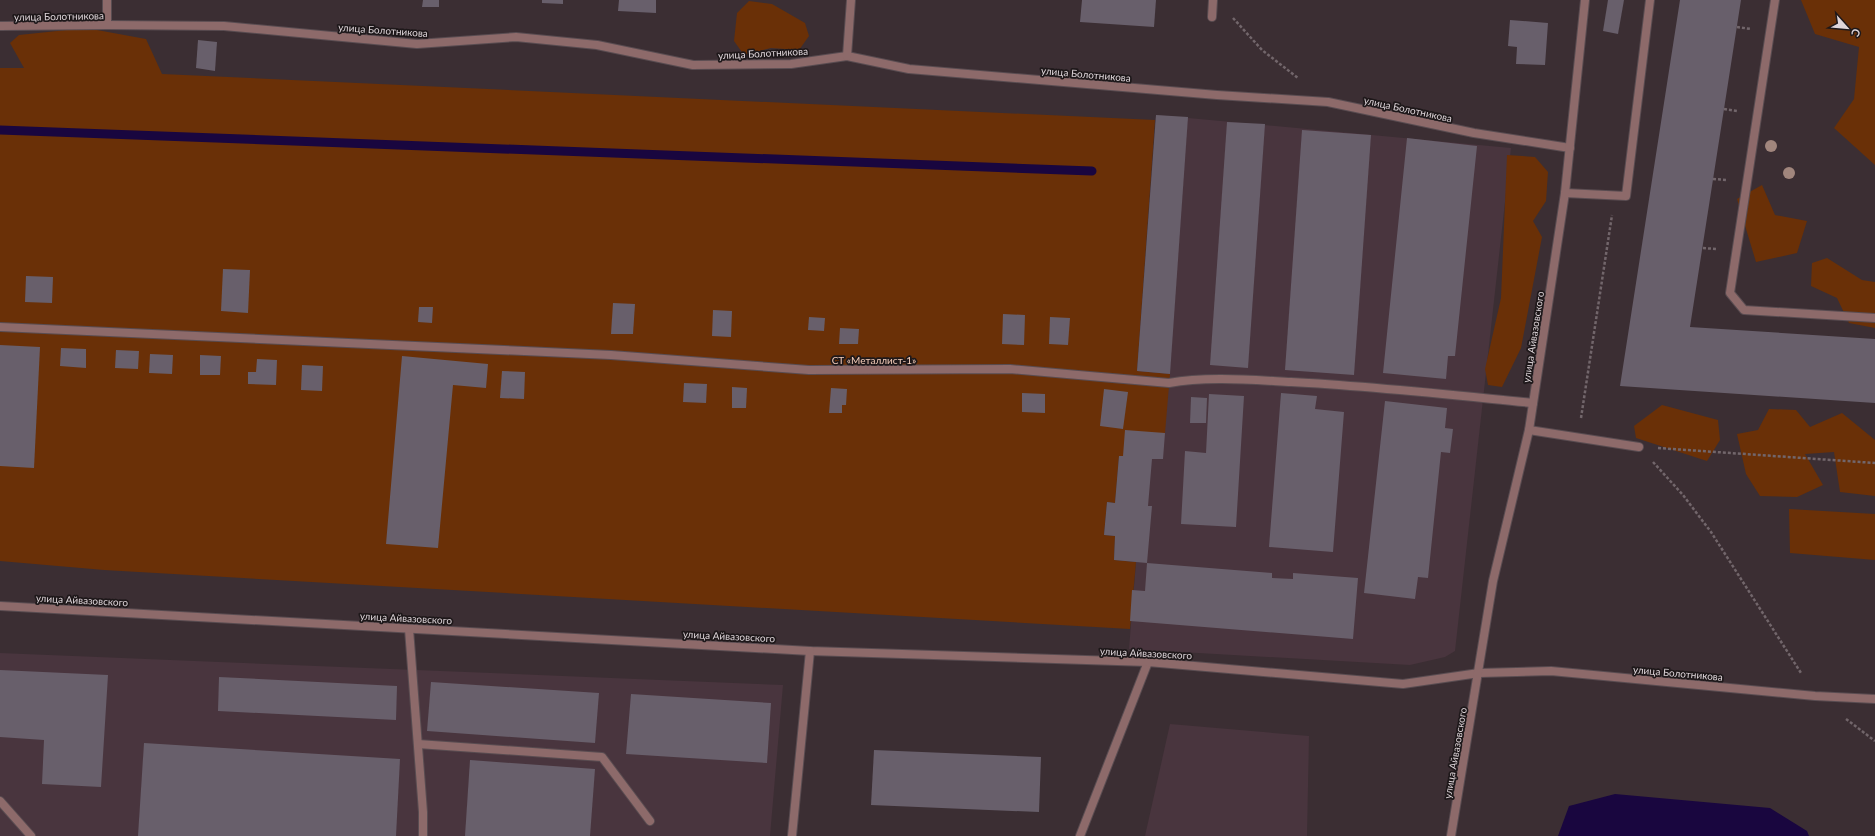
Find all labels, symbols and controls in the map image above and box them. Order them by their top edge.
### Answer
north arrow [1827,8,1867,48]
street label: улица Болотникова [14,9,104,23]
street label: улица Болотникова [338,21,428,39]
text: С [1849,27,1864,40]
street label: улица Болотникова [718,45,808,61]
street label: улица Болотникова [1041,64,1131,84]
street label: улица Болотникова [1363,94,1453,124]
street label: улица Айвазовского [1520,290,1546,384]
park label: СТ «Металлист-1» [832,354,916,366]
street label: улица Айвазовского [36,592,129,608]
street label: улица Айвазовского [360,610,453,626]
street label: улица Айвазовского [683,628,776,644]
street label: улица Айвазовского [1100,645,1193,661]
street label: улица Болотникова [1633,663,1723,683]
street label: улица Айвазовского [1441,706,1469,800]

